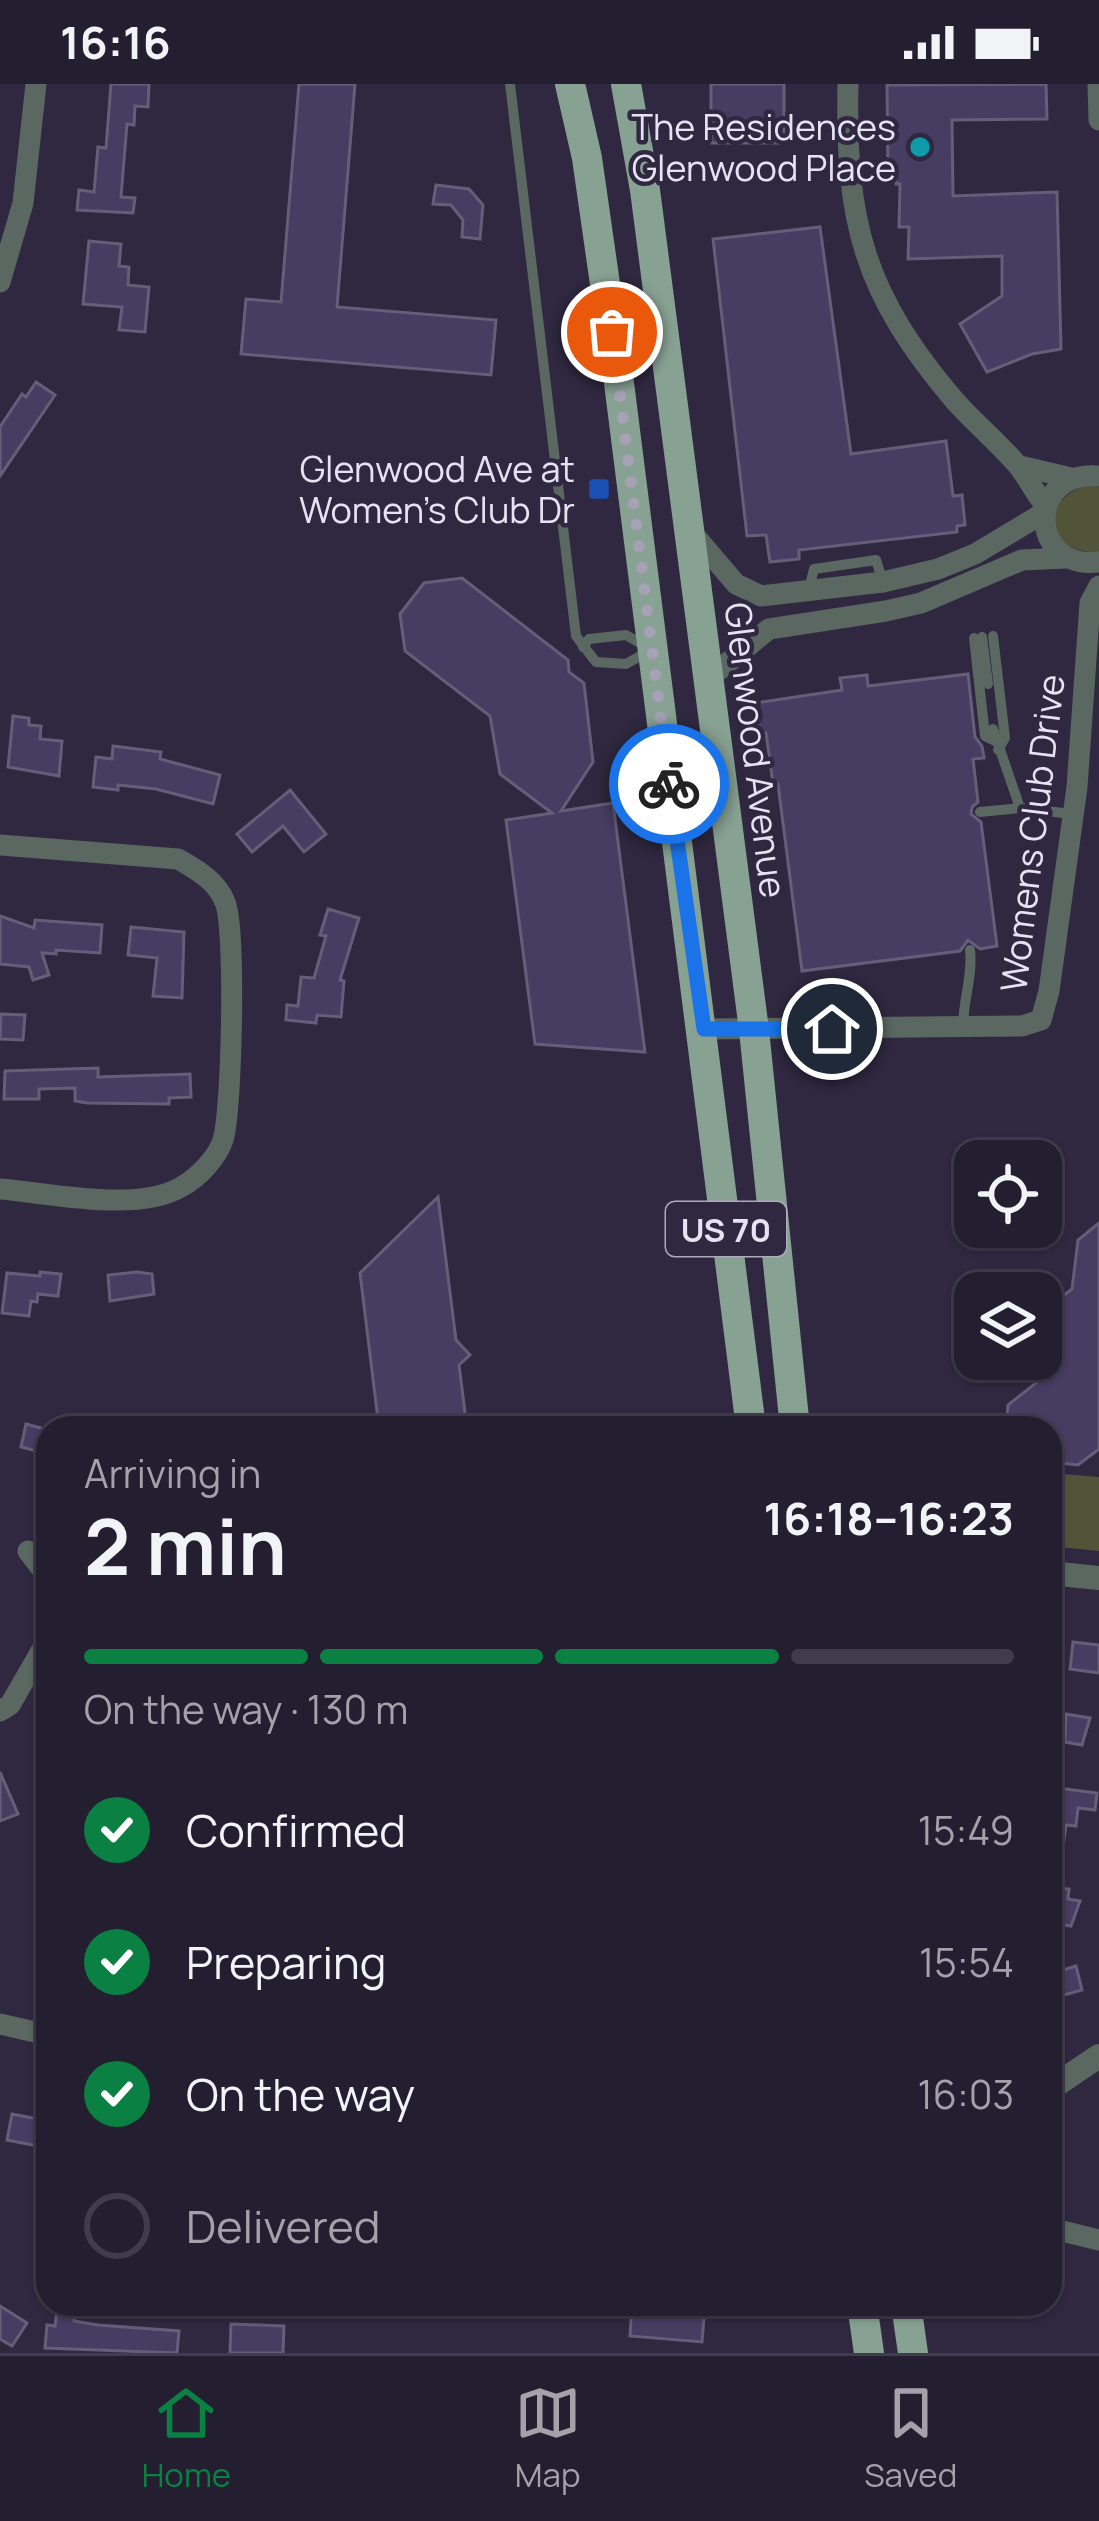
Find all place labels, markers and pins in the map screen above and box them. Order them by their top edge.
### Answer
place label: The Residences Glenwood Place [631,102,896,192]
marker: The Residences Glenwood Place [907,134,933,160]
pin [561,281,663,383]
place label: Glenwood Ave at Women's Club Dr [299,444,575,534]
marker: Glenwood Ave at Women's Club Dr [586,476,612,502]
pin [781,978,883,1080]

